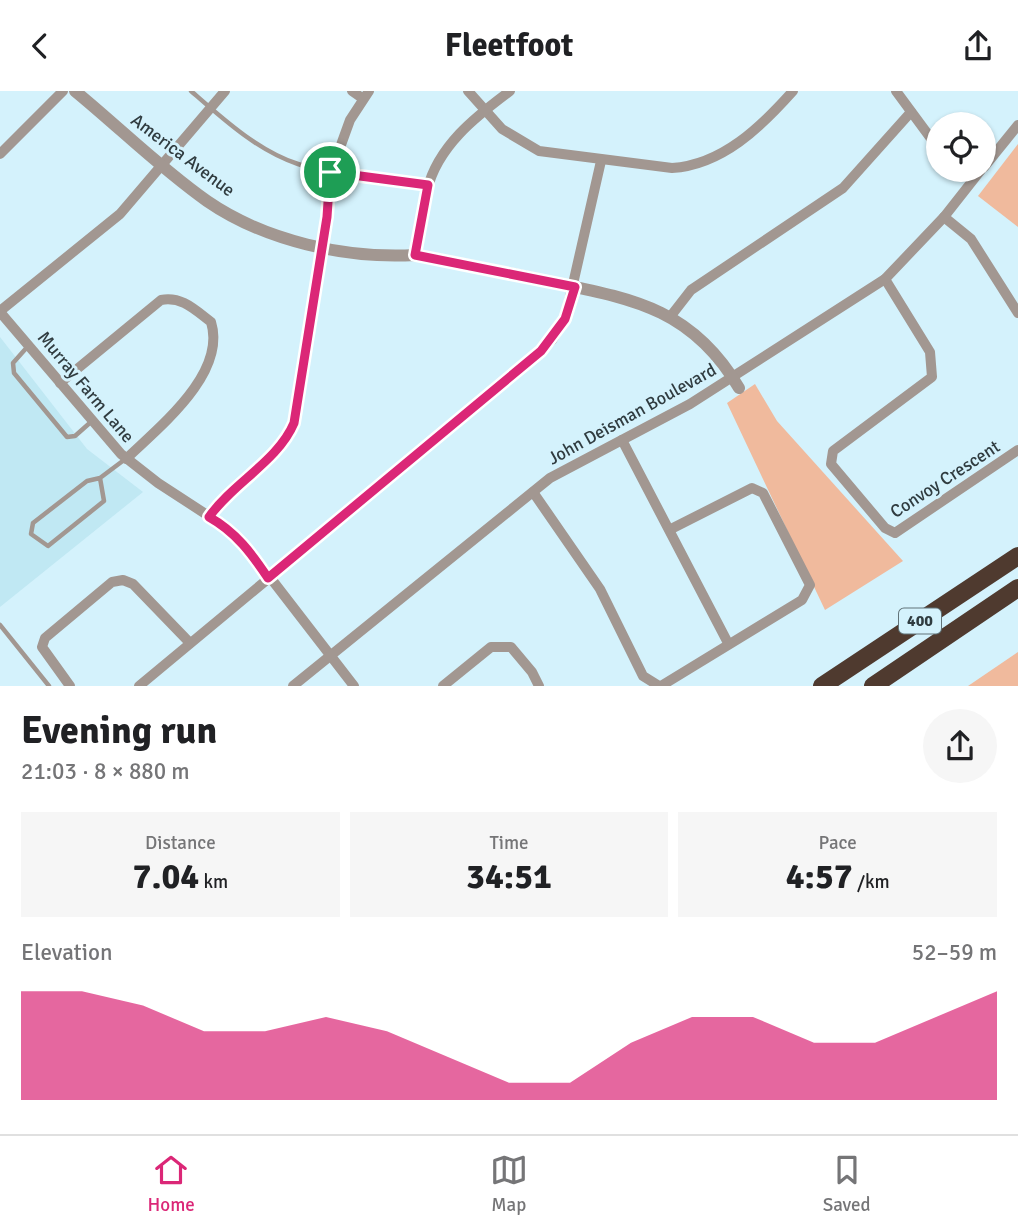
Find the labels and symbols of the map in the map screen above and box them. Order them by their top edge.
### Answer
street label: America Avenue [127,109,239,201]
pin [300,142,360,202]
street label: Murray Farm Lane [33,327,139,447]
street label: John Deisman Boulevard [544,359,720,469]
street label: Convoy Crescent [886,435,1004,523]
road number: 400 [899,608,941,633]

